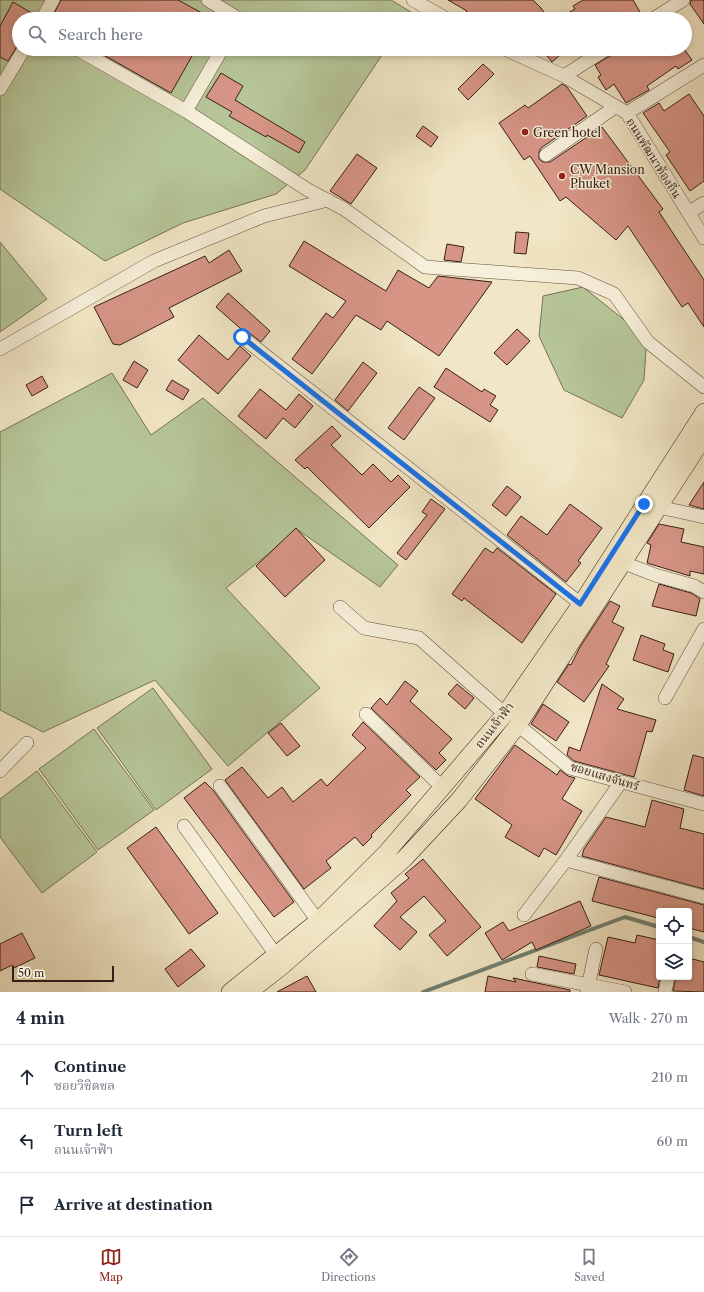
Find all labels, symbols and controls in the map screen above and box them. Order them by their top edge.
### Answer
search box [12,12,692,56]
icon: search [26,23,48,45]
text: Search here [58,25,143,44]
street label: ถนนพัฒนาท้องถิ่น [623,115,685,201]
place label: Green hotel [533,125,602,140]
marker: Green hotel [520,127,530,137]
place label: CW Mansion Phuket [570,162,645,191]
marker: CW Mansion Phuket [557,171,567,181]
route start [233,328,251,346]
route end [635,495,653,513]
street label: ถนนเจ้าฟ้า [471,699,517,751]
street label: ซอยแสงจันทร์ [569,758,642,794]
map controls [656,908,692,980]
button: locate [656,908,692,944]
button: layers [656,944,692,980]
scale bar [12,964,114,983]
text: 50 m [18,966,44,980]
text: 4 min [16,1008,65,1028]
text: Walk · 270 m [609,1010,688,1026]
text: Continue [54,1057,126,1076]
icon: ahead [16,1066,38,1088]
text: 210 m [651,1069,688,1085]
text: ซอยวิชิตชล [54,1077,115,1093]
text: Turn left [54,1121,123,1140]
icon: left [16,1130,38,1152]
text: 60 m [657,1133,688,1149]
text: ถนนเจ้าฟ้า [54,1141,113,1157]
icon: arrive [16,1194,38,1216]
text: Arrive at destination [54,1195,213,1214]
tab: Map [99,1246,123,1284]
tab: Directions [321,1246,376,1284]
tab: Saved [574,1246,605,1284]

